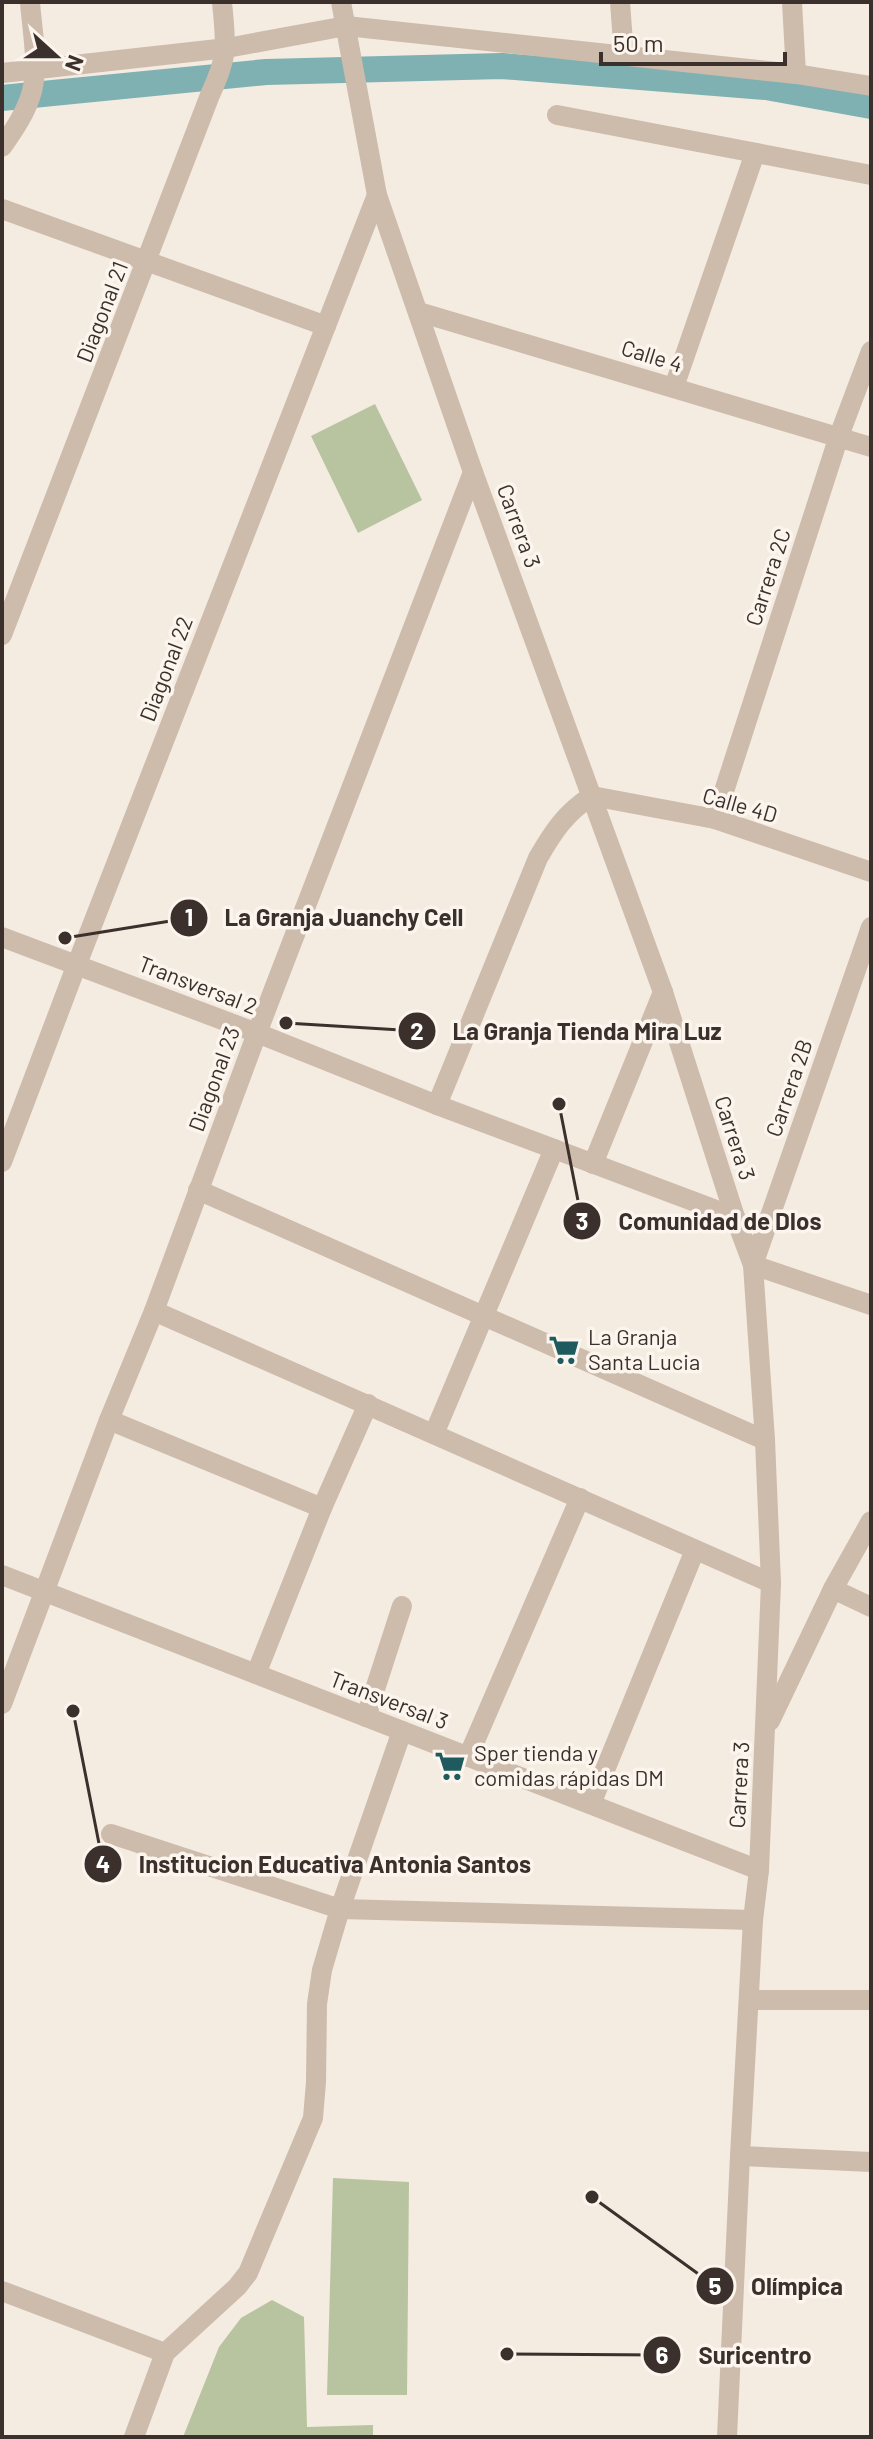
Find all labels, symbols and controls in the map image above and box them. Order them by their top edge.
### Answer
north arrow [16,16,96,96]
scale bar [601,16,785,66]
text: 50 m [613,28,664,57]
text: N [61,52,90,75]
street label: Diagonal 21 [70,258,132,366]
street label: Calle 4 [618,333,686,377]
street label: Carrera 3 [493,480,547,571]
street label: Carrera 2C [739,525,795,629]
street label: Diagonal 22 [133,612,197,725]
street label: Calle 4D [700,781,781,827]
callout: La Granja Juanchy Cell [169,894,480,942]
text: 1 [185,902,193,931]
text: La Granja Juanchy Cell [225,902,463,931]
street label: Transversal 2 [135,950,261,1019]
callout: La Granja Tienda Mira Luz [397,1007,738,1055]
text: 2 [410,1016,424,1045]
text: La Granja Tienda Mira Luz [452,1016,722,1045]
street label: Diagonal 23 [182,1023,244,1135]
street label: Carrera 2B [759,1036,817,1140]
street label: Carrera 3 [710,1092,762,1183]
callout: Comunidad de DIos [562,1197,837,1245]
text: 3 [576,1206,588,1235]
text: Comunidad de DIos [619,1206,822,1235]
place label: La Granja Santa Lucia [588,1323,700,1374]
supermarket icon: La Granja Santa Lucia [547,1333,581,1367]
street label: Transversal 3 [326,1665,452,1734]
place label: Sper tienda y comidas rápidas DM [474,1739,664,1790]
street label: Carrera 3 [723,1741,753,1829]
supermarket icon: Sper tienda y comidas rápidas DM [433,1749,467,1783]
callout: Institucion Educativa Antonia Santos [83,1840,547,1888]
text: 4 [96,1849,110,1878]
text: Institucion Educativa Antonia Santos [139,1849,531,1878]
callout: Olímpica [695,2262,859,2310]
text: 5 [709,2271,722,2300]
text: Olímpica [751,2271,843,2300]
callout: Suricentro [642,2331,827,2379]
text: 6 [656,2340,669,2369]
text: Suricentro [698,2340,812,2369]

